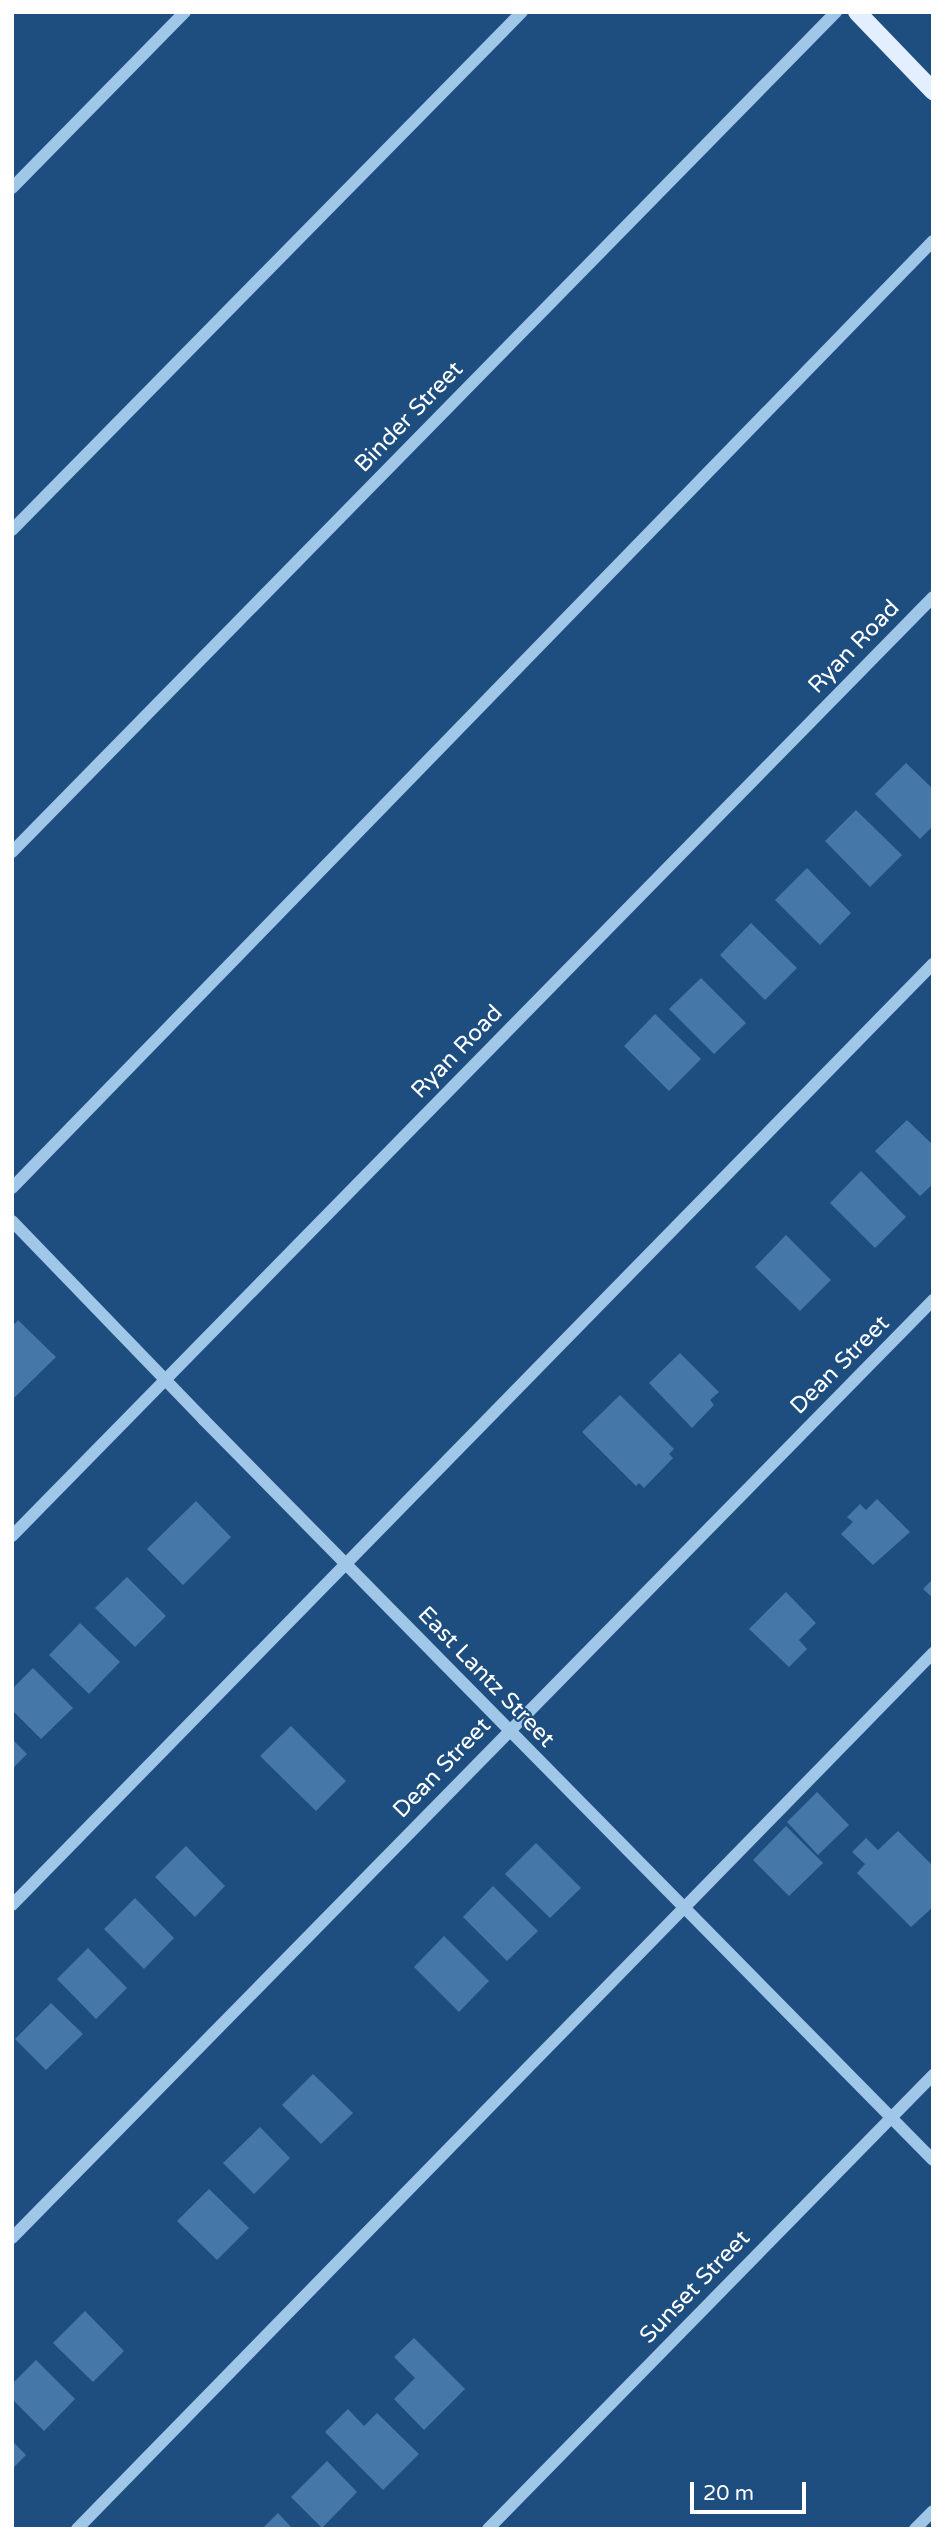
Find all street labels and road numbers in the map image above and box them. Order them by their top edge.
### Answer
street label: Binder Street [349,356,469,478]
street label: Ryan Road [803,595,905,699]
street label: Ryan Road [406,1000,508,1104]
street label: Dean Street [785,1310,895,1420]
street label: East Lantz Street [412,1601,560,1753]
street label: Dean Street [387,1712,497,1824]
street label: Sunset Street [634,2225,756,2349]

